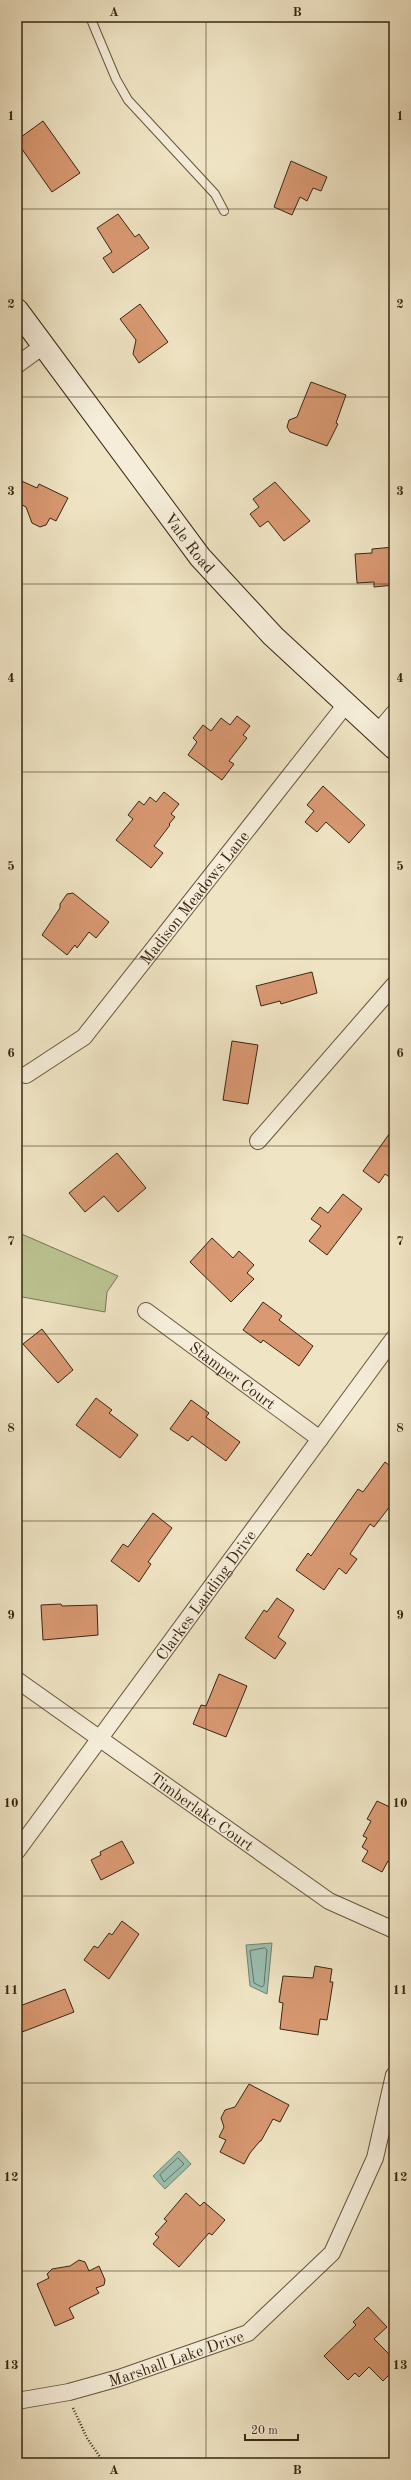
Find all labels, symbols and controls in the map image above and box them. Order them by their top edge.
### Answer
text: A [109,6,119,19]
text: B [292,6,302,19]
text: 1 [7,110,15,123]
text: 1 [396,110,404,123]
text: 2 [7,298,15,311]
text: 2 [396,298,404,311]
text: 3 [7,485,15,498]
text: 3 [396,485,404,498]
street label: Vale Road [161,511,217,577]
text: 4 [7,672,15,685]
text: 4 [396,672,404,685]
street label: Madison Meadows Lane [138,829,253,969]
text: 5 [7,860,15,873]
text: 5 [396,860,404,873]
text: 6 [7,1047,15,1060]
text: 6 [396,1047,404,1060]
text: 7 [7,1235,15,1248]
text: 7 [396,1235,404,1248]
street label: Stamper Court [186,1340,278,1414]
text: 8 [7,1422,15,1435]
text: 8 [396,1422,404,1435]
street label: Clarkes Landing Drive [154,1528,260,1664]
text: 9 [7,1609,15,1622]
text: 9 [396,1609,404,1622]
street label: Timberlake Court [147,1771,256,1855]
text: 10 [3,1797,19,1810]
text: 10 [392,1797,408,1810]
text: 11 [3,1984,19,1997]
text: 11 [392,1984,408,1997]
text: 12 [3,2171,19,2184]
text: 12 [392,2171,408,2184]
street label: Marshall Lake Drive [107,2329,246,2391]
text: 13 [3,2359,19,2372]
text: 13 [392,2359,408,2372]
scale bar [245,2416,298,2442]
text: 20 m [251,2425,278,2437]
text: A [109,2464,119,2477]
text: B [292,2464,302,2477]

